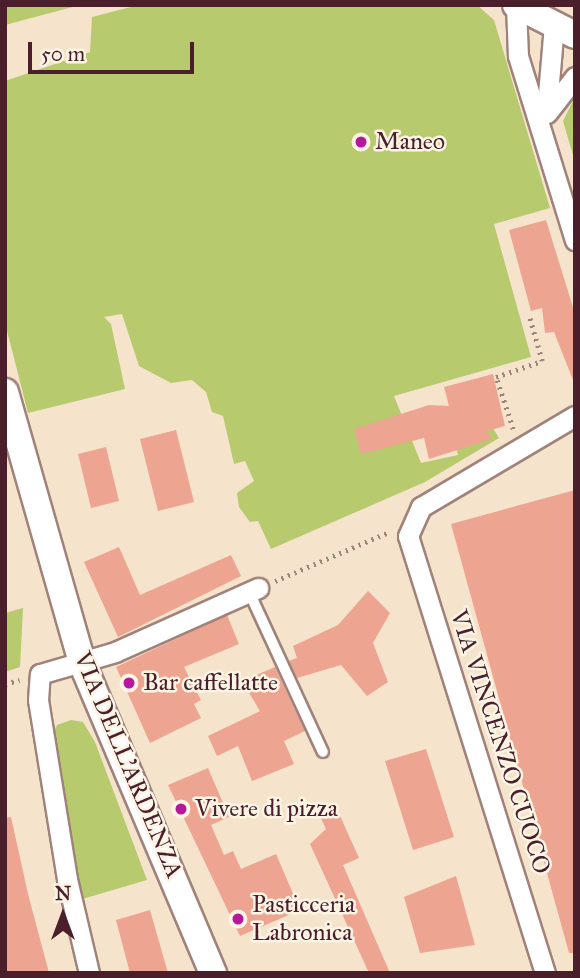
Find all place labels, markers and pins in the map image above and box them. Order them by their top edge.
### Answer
place label: Maneo [375,128,445,156]
marker: Maneo [353,134,369,150]
place label: Bar caffellatte [143,669,278,697]
marker: Bar caffellatte [121,675,137,691]
place label: Vivere di pizza [195,795,338,823]
marker: Vivere di pizza [173,801,189,817]
place label: Pasticceria Labronica [252,891,355,947]
marker: Pasticceria Labronica [230,911,246,927]

